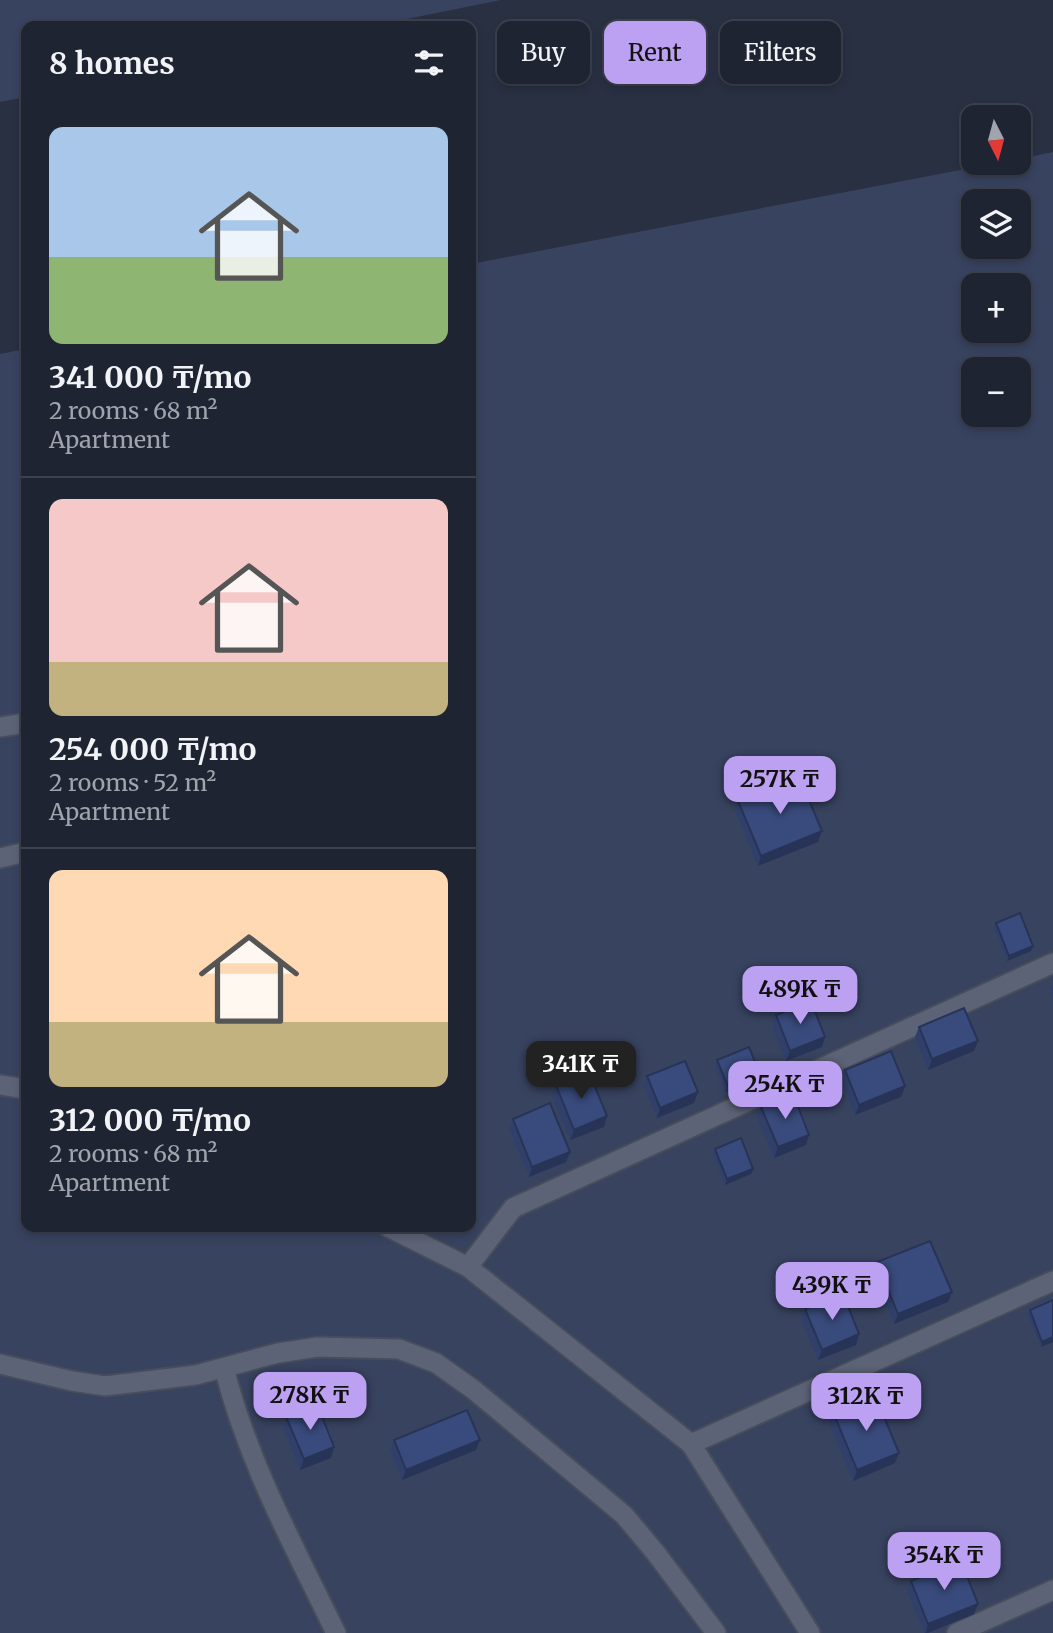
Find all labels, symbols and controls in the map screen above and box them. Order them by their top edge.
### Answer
chip: Buy [497,21,590,84]
chip: Rent [604,21,706,84]
chip: Filters [720,21,841,84]
text: 8 homes [49,44,175,82]
icon: filters [410,44,448,82]
north arrow [961,105,1031,175]
map controls [961,105,1031,427]
icon: home [186,173,312,299]
button: layers [961,189,1031,259]
button: + [961,273,1031,343]
button: − [961,357,1031,427]
text: 341 000 ₸/mo [49,358,251,396]
text: 2 rooms · 68 m² [49,396,217,425]
text: Apartment [49,425,170,454]
icon: home [186,545,312,671]
text: 254 000 ₸/mo [49,730,256,768]
pin: 257K ₸ [723,756,837,816]
text: 257K ₸ [740,764,820,793]
text: 2 rooms · 52 m² [49,768,216,797]
text: Apartment [49,797,170,826]
icon: home [186,916,312,1042]
pin: 489K ₸ [743,967,857,1026]
text: 489K ₸ [758,974,842,1003]
pin: 341K ₸ [524,1042,638,1101]
text: 341K ₸ [542,1049,620,1078]
pin: 254K ₸ [728,1062,842,1121]
text: 254K ₸ [744,1069,826,1098]
text: 312 000 ₸/mo [49,1101,251,1139]
text: 2 rooms · 68 m² [49,1139,217,1168]
text: Apartment [49,1168,170,1197]
pin: 439K ₸ [775,1262,889,1322]
text: 439K ₸ [792,1270,872,1299]
pin: 278K ₸ [253,1372,367,1432]
pin: 312K ₸ [809,1374,923,1433]
text: 278K ₸ [270,1380,350,1409]
text: 312K ₸ [827,1381,905,1410]
pin: 354K ₸ [887,1532,1001,1592]
text: 354K ₸ [904,1540,984,1569]

